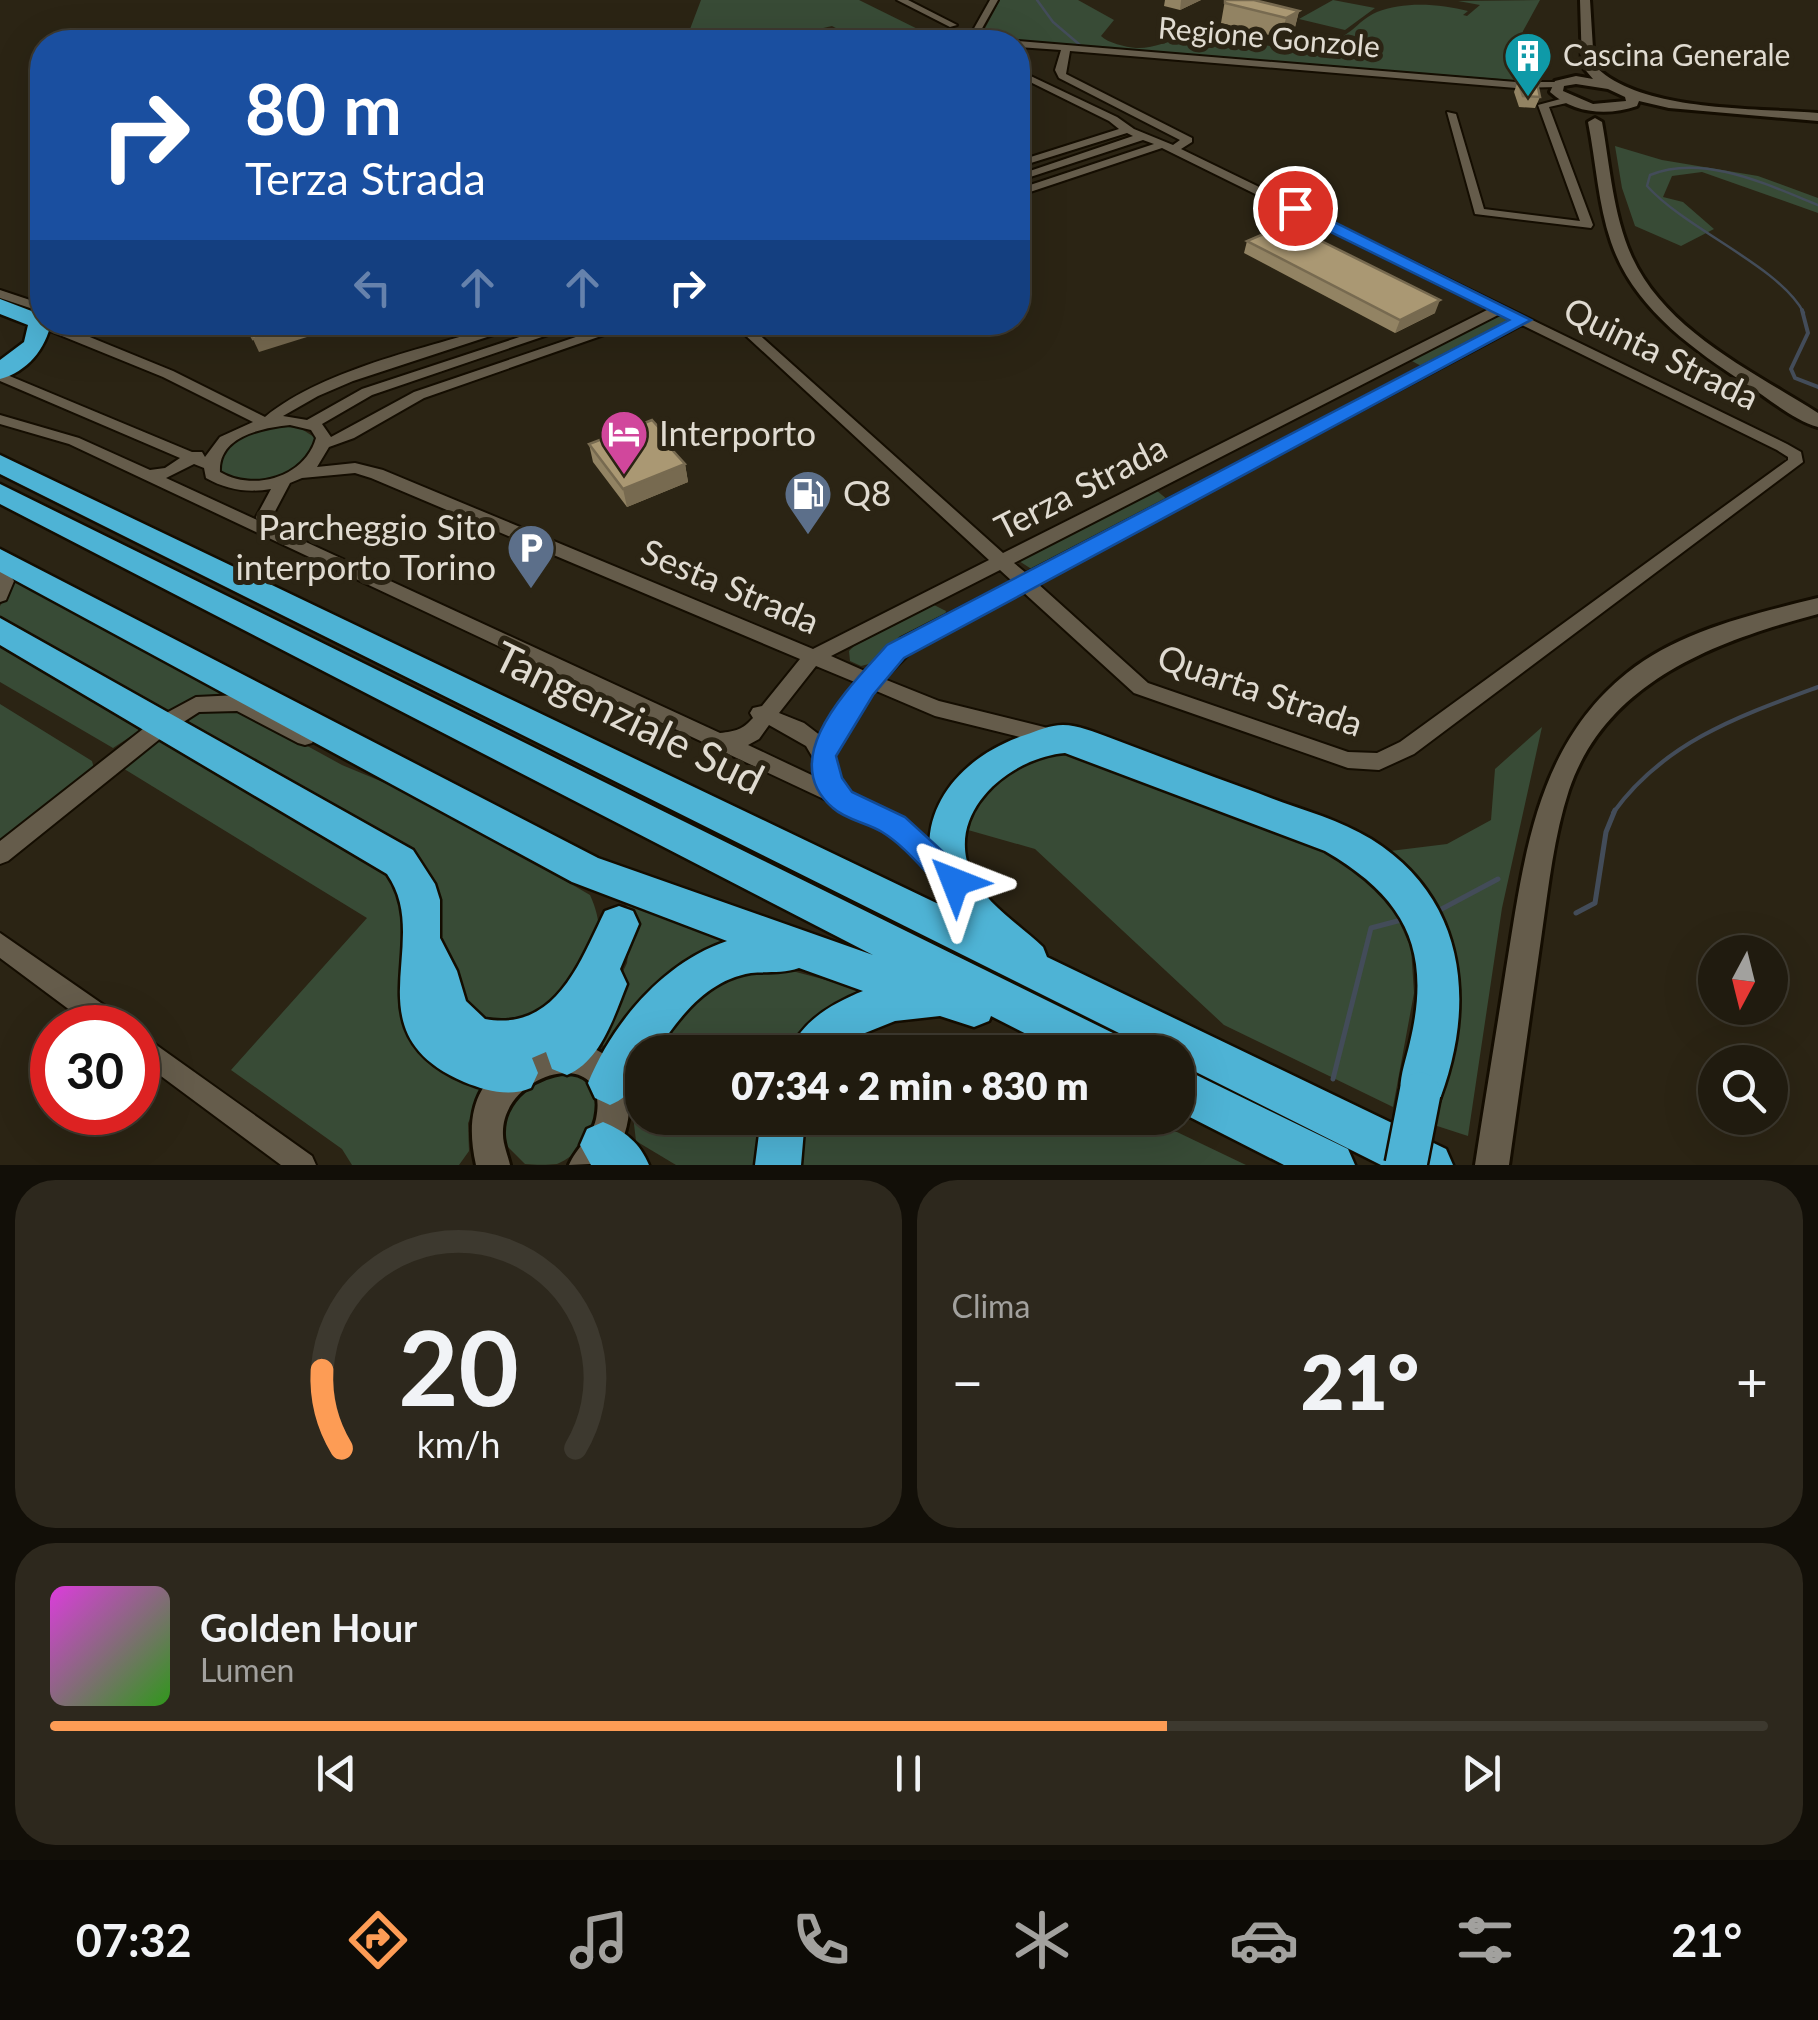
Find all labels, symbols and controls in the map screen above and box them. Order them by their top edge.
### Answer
street label: Regione Gonzole [1157,8,1382,64]
building icon: Cascina Generale [1502,30,1554,98]
place label: Cascina Generale [1563,36,1790,72]
text: 80 m [245,66,402,150]
icon: right [80,70,210,200]
text: Terza Strada [245,151,486,205]
pin [1253,166,1338,251]
icon: arrive [1268,181,1323,236]
icon: left [345,260,400,315]
icon: ahead [450,260,505,315]
icon: ahead [555,260,610,315]
icon: right [660,260,715,315]
street label: Quinta Strada [1558,287,1766,417]
hotel icon: Interporto [598,408,650,476]
place label: Interporto [659,411,816,453]
street label: Terza Strada [987,425,1173,547]
fuel station icon: Q8 [782,468,834,536]
place label: Q8 [843,471,891,513]
place label: Parcheggio Sito interporto Torino [235,505,496,587]
parking icon: Parcheggio Sito interporto Torino [505,522,557,590]
street label: Sesta Strada [636,529,826,641]
street label: Tangenziale Sud [487,630,772,804]
street label: Quarta Strada [1153,634,1369,744]
position arrow [903,830,1007,934]
north arrow [1698,935,1788,1025]
map controls [1698,935,1788,1135]
speed limit sign: 30 [30,1005,160,1135]
button: search [1698,1045,1788,1135]
text: 07:34 · 2 min · 830 m [731,1062,1089,1108]
text: Clima [952,1286,1030,1325]
text: 20 [398,1303,519,1428]
text: 21° [1301,1336,1419,1426]
text: − [952,1348,983,1414]
text: + [1736,1348,1768,1414]
text: km/h [416,1423,500,1466]
text: Golden Hour [200,1604,417,1650]
text: Lumen [200,1650,294,1689]
icon: previous [309,1746,364,1801]
icon: pause [881,1746,936,1801]
icon: next [1454,1746,1509,1801]
icon: directions [343,1905,413,1975]
icon: music [564,1905,634,1975]
icon: phone [786,1905,856,1975]
icon: climate [1007,1905,1077,1975]
icon: car [1229,1905,1299,1975]
icon: filters [1450,1905,1520,1975]
text: 07:32 [76,1913,192,1967]
text: 21° [1671,1913,1742,1967]

